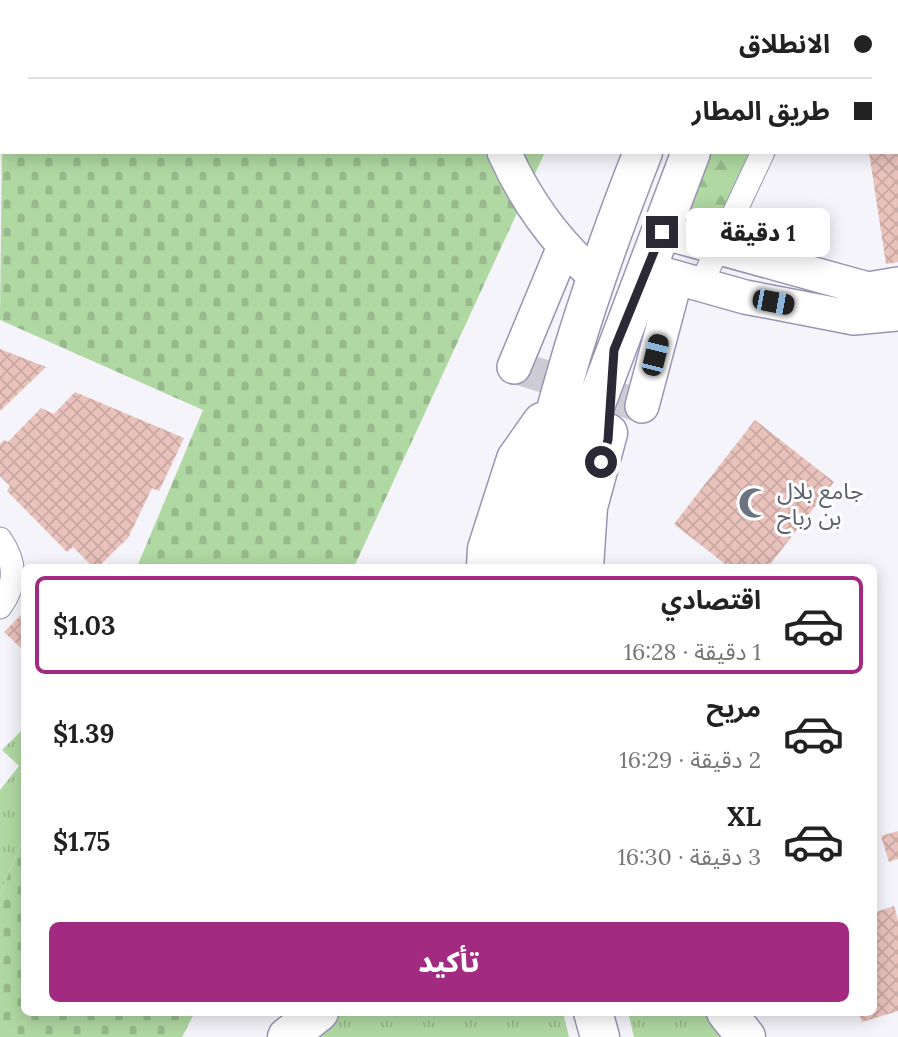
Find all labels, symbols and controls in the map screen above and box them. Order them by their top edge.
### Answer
text: الانطلاق [739,27,830,60]
text: طريق المطار [692,94,830,127]
callout: 1 دقيقة [686,208,830,256]
route end [646,216,678,248]
text: 1 دقيقة [720,218,796,247]
car [751,288,796,316]
car [640,332,671,378]
route start [585,446,617,478]
place label: جامع بلال بن رباح [777,476,864,534]
mosque icon: جامع بلال بن رباح [737,486,771,520]
text: اقتصادي [661,583,761,616]
icon: car [782,594,845,657]
text: $1.03 [53,609,116,642]
text: 1 دقيقة · 16:28 [624,637,761,666]
text: مريح [706,691,761,724]
icon: car [782,702,845,765]
text: $1.39 [53,717,114,750]
text: 2 دقيقة · 16:29 [619,745,761,774]
text: XL [727,800,761,833]
icon: car [782,810,845,873]
text: $1.75 [53,825,110,858]
text: 3 دقيقة · 16:30 [617,842,761,871]
button: تأكيد [49,922,849,1002]

